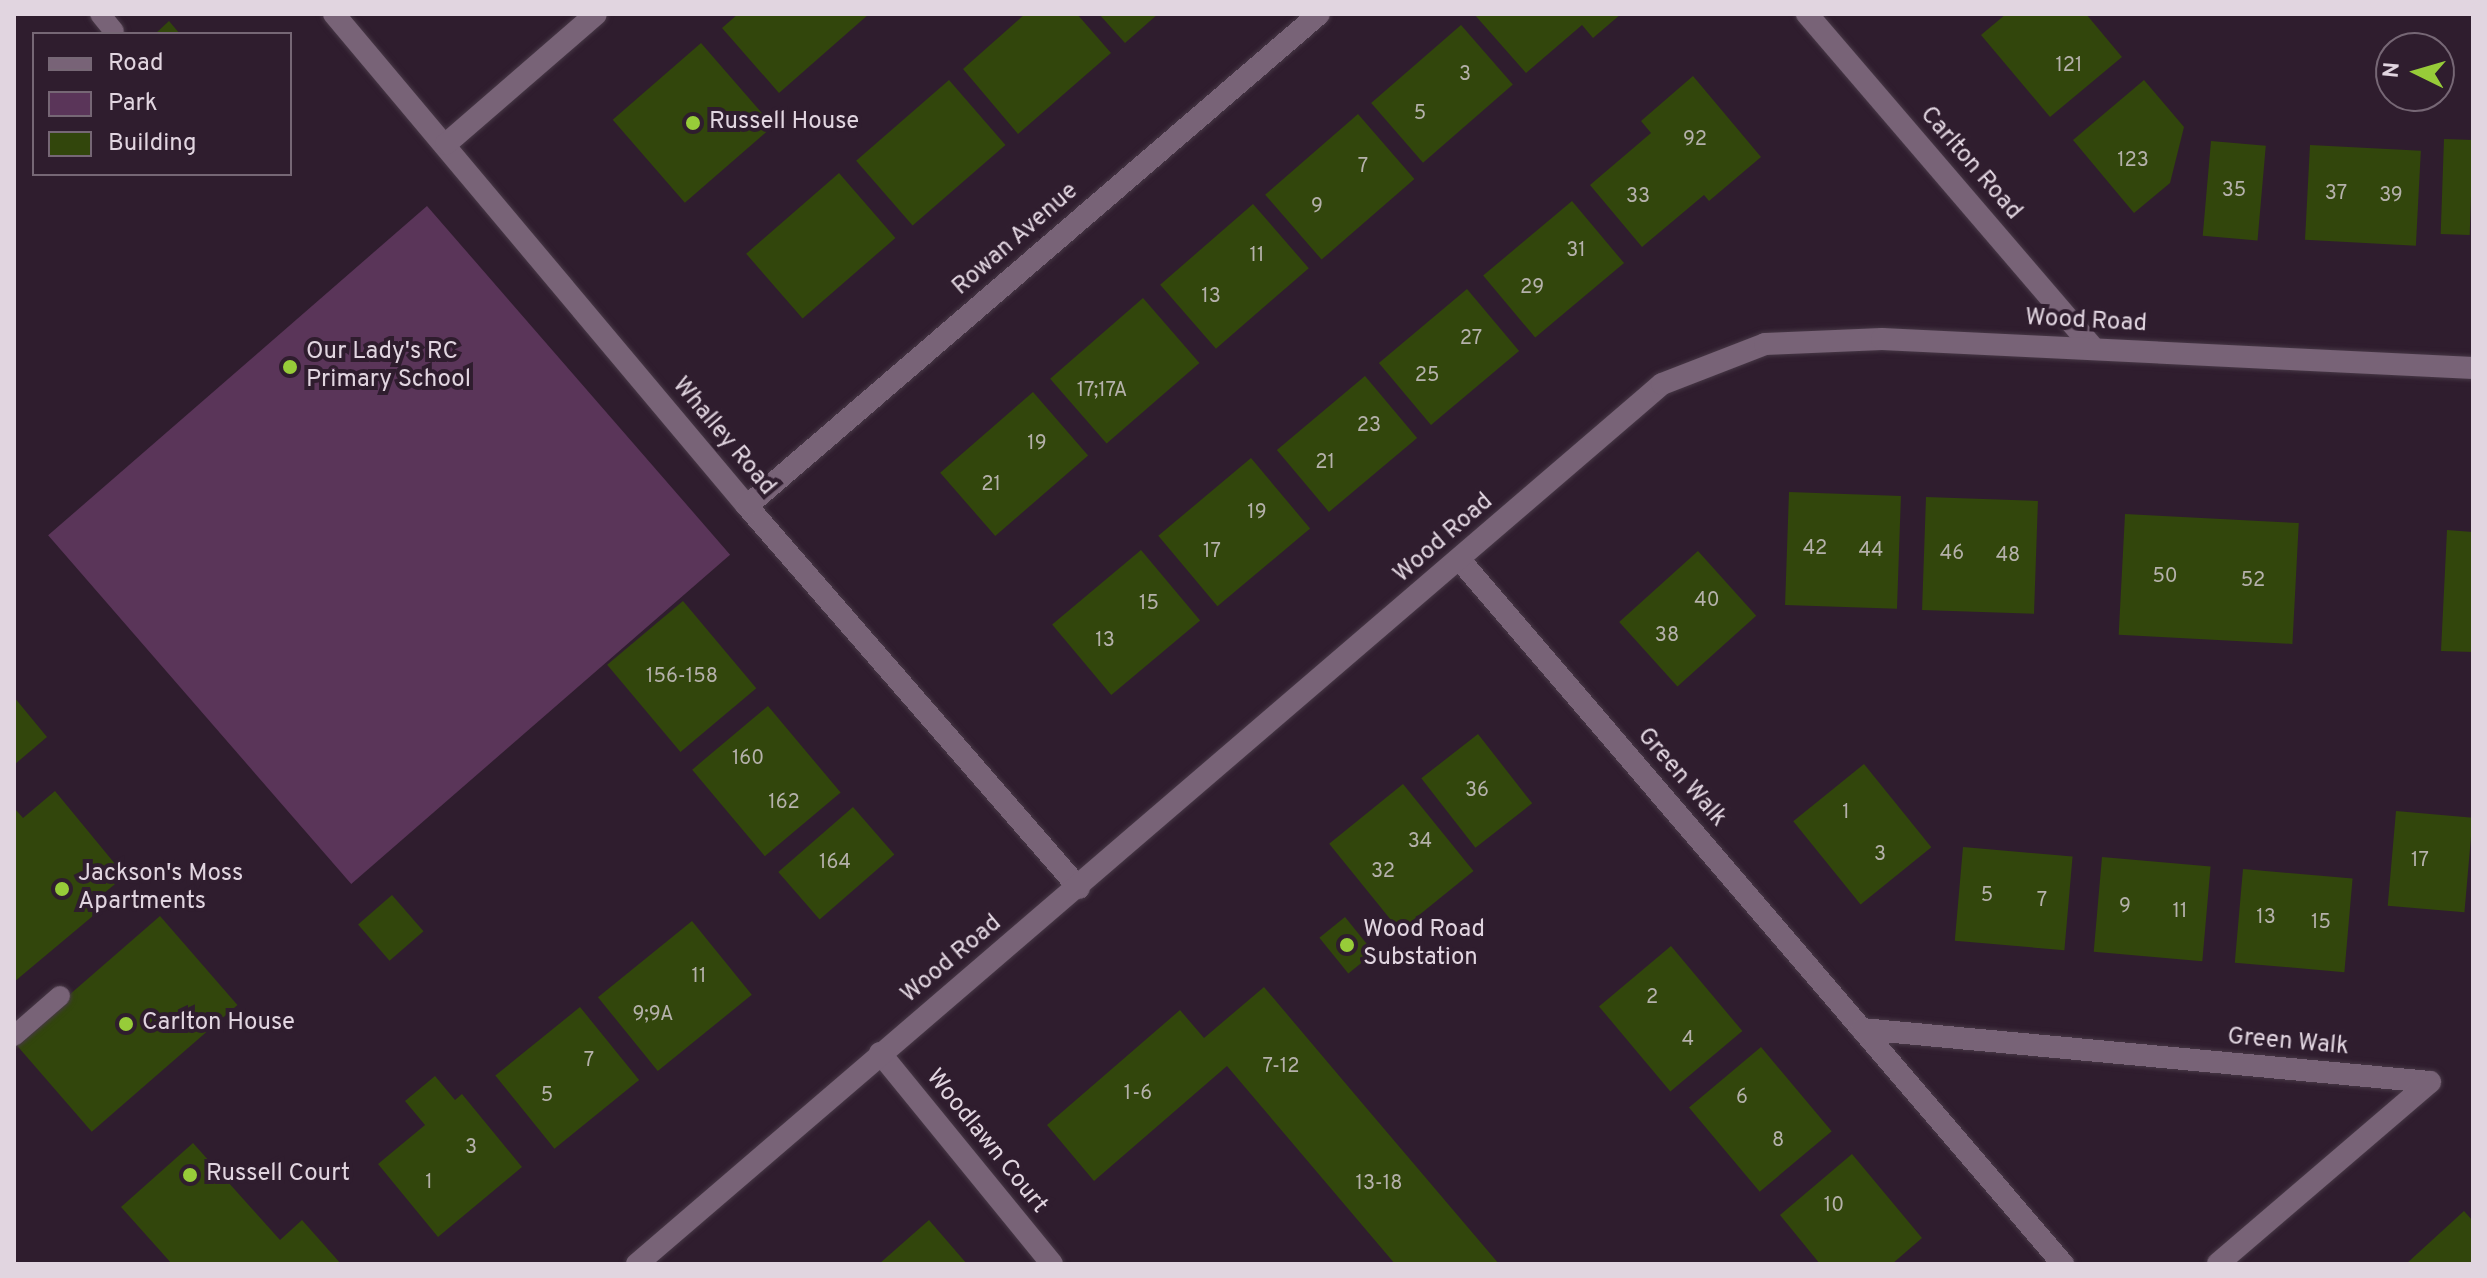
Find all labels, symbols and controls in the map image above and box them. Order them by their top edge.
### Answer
legend [32,32,292,176]
north arrow [2375,32,2455,112]
text: Road [108,49,164,79]
house number: 121 [2055,54,2083,78]
text: N [2378,61,2407,79]
house number: 3 [1459,63,1471,87]
text: Park [108,89,158,119]
street label: Carlton Road [1913,101,2027,227]
house number: 5 [1414,102,1426,126]
place label: Russell House [709,109,859,137]
marker: Russell House [684,114,702,132]
house number: 92 [1683,128,1707,152]
text: Building [108,129,197,159]
house number: 123 [2117,149,2149,173]
house number: 7 [1358,155,1368,179]
street label: Rowan Avenue [947,177,1085,303]
house number: 35 [2222,179,2246,203]
house number: 37 [2325,182,2347,206]
house number: 39 [2379,184,2403,208]
house number: 33 [1626,185,1650,209]
house number: 9 [1311,195,1323,219]
house number: 31 [1566,239,1586,263]
house number: 11 [1250,244,1264,268]
house number: 29 [1520,276,1544,300]
house number: 13 [1201,285,1221,309]
street label: Wood Road [2024,304,2148,340]
house number: 27 [1460,327,1482,351]
place label: Our Lady's RC Primary School [306,339,471,395]
marker: Our Lady's RC Primary School [281,358,299,376]
house number: 25 [1415,364,1439,388]
street label: Whalley Road [665,372,781,502]
house number: 17;17A [1077,379,1127,403]
house number: 23 [1357,414,1381,438]
house number: 19 [1027,432,1047,456]
house number: 21 [1315,451,1335,475]
house number: 21 [981,473,1001,497]
street label: Wood Road [1389,488,1499,590]
house number: 19 [1247,501,1267,525]
house number: 42 [1803,537,1827,561]
house number: 44 [1859,539,1883,563]
house number: 17 [1203,540,1221,564]
house number: 46 [1940,542,1964,566]
house number: 48 [1996,544,2020,568]
house number: 50 [2152,565,2178,589]
house number: 52 [2241,569,2265,593]
house number: 40 [1694,589,1720,613]
house number: 15 [1139,592,1159,616]
house number: 38 [1655,624,1679,648]
house number: 13 [1095,629,1115,653]
house number: 156-158 [646,665,718,689]
street label: Green Walk [1630,722,1732,834]
house number: 160 [732,747,764,771]
house number: 36 [1465,779,1489,803]
house number: 162 [768,791,800,815]
house number: 1 [1842,801,1850,825]
house number: 34 [1408,830,1432,854]
house number: 3 [1874,843,1886,867]
house number: 17 [2411,849,2429,873]
house number: 164 [819,851,851,875]
house number: 32 [1371,860,1395,884]
place label: Jackson's Moss Apartments [78,861,243,917]
marker: Jackson's Moss Apartments [53,880,71,898]
house number: 5 [1981,884,1993,908]
house number: 7 [2037,889,2047,913]
house number: 9 [2119,895,2131,919]
house number: 11 [2173,900,2187,924]
house number: 13 [2256,906,2276,930]
street label: Wood Road [896,910,1008,1010]
house number: 15 [2311,911,2331,935]
place label: Wood Road Substation [1363,917,1485,973]
marker: Wood Road Substation [1338,936,1356,954]
house number: 11 [692,965,706,989]
house number: 2 [1646,986,1658,1010]
house number: 9;9A [632,1003,674,1027]
place label: Carlton House [142,1010,295,1038]
marker: Carlton House [117,1015,135,1033]
street label: Green Walk [2226,1023,2350,1063]
house number: 4 [1682,1028,1694,1052]
house number: 7 [584,1049,594,1073]
house number: 7-12 [1262,1055,1300,1079]
street label: Woodlawn Court [919,1064,1053,1220]
house number: 1-6 [1124,1082,1152,1106]
house number: 5 [541,1084,553,1108]
house number: 6 [1736,1086,1748,1110]
house number: 8 [1772,1129,1784,1153]
house number: 3 [465,1136,477,1160]
place label: Russell Court [206,1161,350,1189]
marker: Russell Court [181,1166,199,1184]
house number: 1 [425,1171,433,1195]
house number: 13-18 [1355,1172,1403,1196]
house number: 10 [1824,1194,1844,1218]

